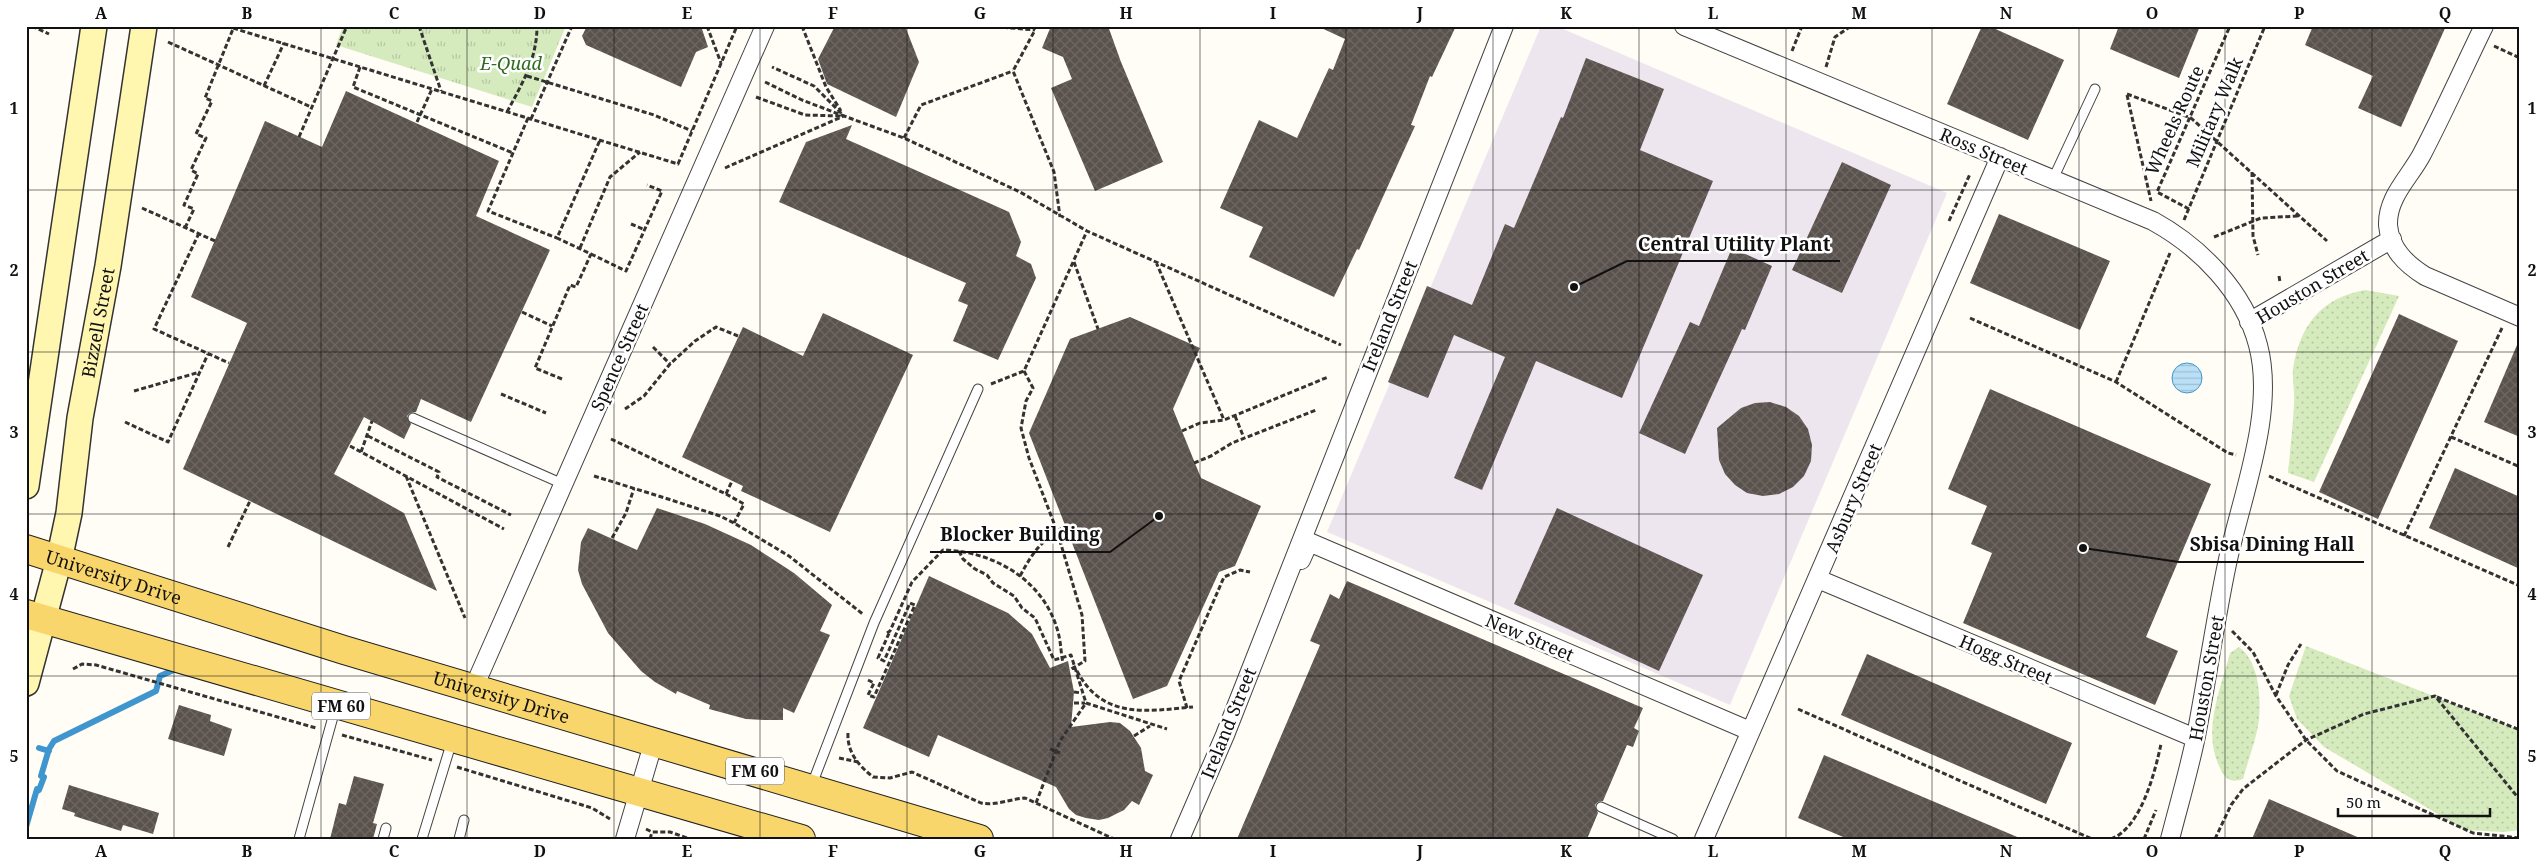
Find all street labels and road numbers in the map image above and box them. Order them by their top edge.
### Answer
street label: Military Walk [2180,53,2248,171]
street label: Wheels Route [2139,61,2209,179]
street label: Ross Street [1936,122,2032,180]
street label: Houston Street [2251,243,2373,329]
street label: Ireland Street [1356,257,1422,375]
street label: Bizzell Street [76,266,119,380]
street label: Spence Street [585,299,653,415]
street label: Asbury Street [1819,440,1887,556]
street label: University Drive [43,544,185,610]
street label: New Street [1482,608,1578,666]
street label: Houston Street [2183,613,2229,743]
street label: Hogg Street [1956,629,2056,689]
street label: Ireland Street [1195,664,1261,782]
street label: University Drive [430,665,573,729]
road number: FM 60 [312,692,370,719]
road number: FM 60 [726,758,784,784]

